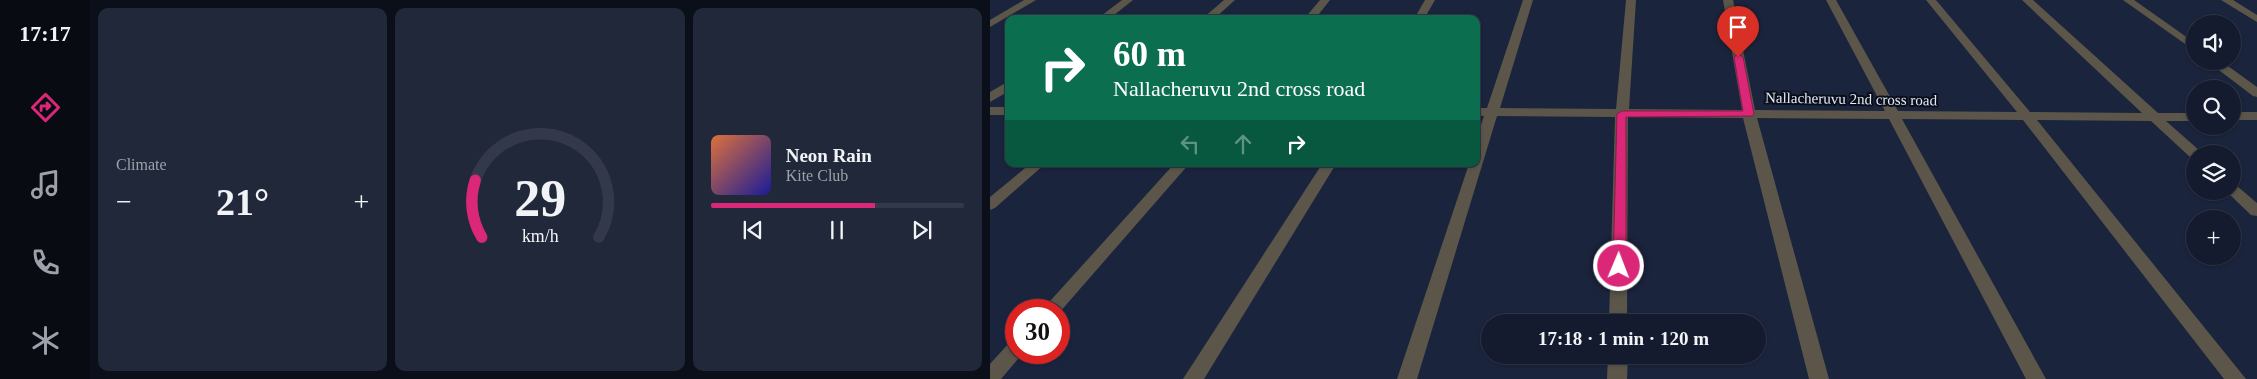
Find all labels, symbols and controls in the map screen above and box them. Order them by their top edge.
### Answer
pin [1717,6,1759,57]
icon: arrive [1724,13,1752,41]
map controls [2186,15,2241,265]
button: sound [2186,15,2241,70]
text: 17:17 [19,21,71,46]
icon: right [1030,35,1095,100]
text: 60 m [1113,35,1186,74]
text: Nallacheruvu 2nd cross road [1113,76,1365,101]
button: search [2186,80,2241,135]
icon: directions [28,90,63,125]
street label: Nallacheruvu 2nd cross road [1765,90,1938,109]
icon: left [1176,130,1204,158]
icon: ahead [1229,130,1257,158]
icon: right [1282,130,1310,158]
text: Neon Rain [786,145,872,166]
button: layers [2186,145,2241,200]
text: Climate [116,156,167,173]
icon: music [28,167,63,202]
text: Kite Club [786,167,848,184]
text: 29 [514,170,566,227]
text: 21° [216,181,269,223]
text: − [116,186,132,217]
text: + [354,186,369,217]
button: + [2186,210,2241,265]
icon: previous [739,216,767,244]
icon: pause [823,216,851,244]
icon: next [908,216,936,244]
text: km/h [522,226,558,246]
position arrow [1592,239,1644,291]
icon: phone [28,245,63,280]
speed limit sign: 30 [1005,299,1070,364]
icon: climate [28,323,63,358]
text: 17:18 · 1 min · 120 m [1538,328,1709,349]

